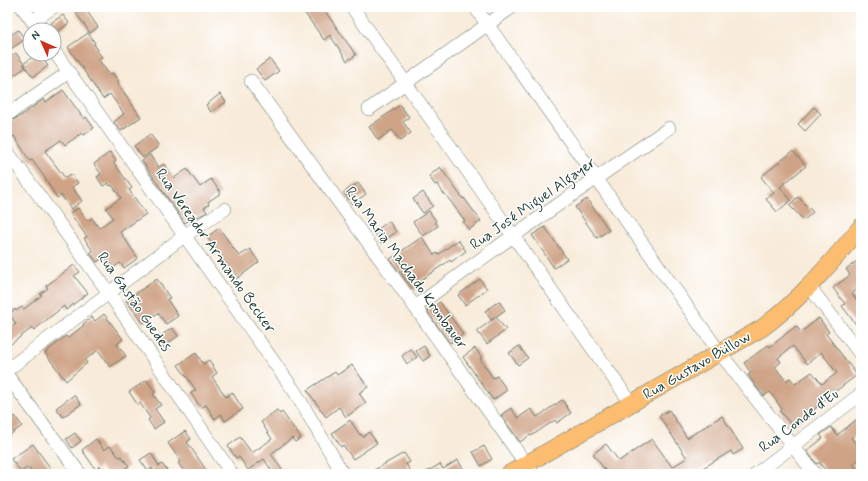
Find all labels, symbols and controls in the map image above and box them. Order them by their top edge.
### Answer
north arrow [22,22,62,62]
text: N [28,28,43,43]
street label: Rua José Miguel Algayer [466,153,600,256]
street label: Rua Vereador Armando Becker [150,165,280,337]
street label: Rua Maria Machado Kronbauer [340,183,472,353]
street label: Rua Gastão Guedes [92,248,176,356]
street label: Rua Gustavo Büllow [639,327,755,405]
street label: Rua Conde d'Eu [755,384,843,458]

